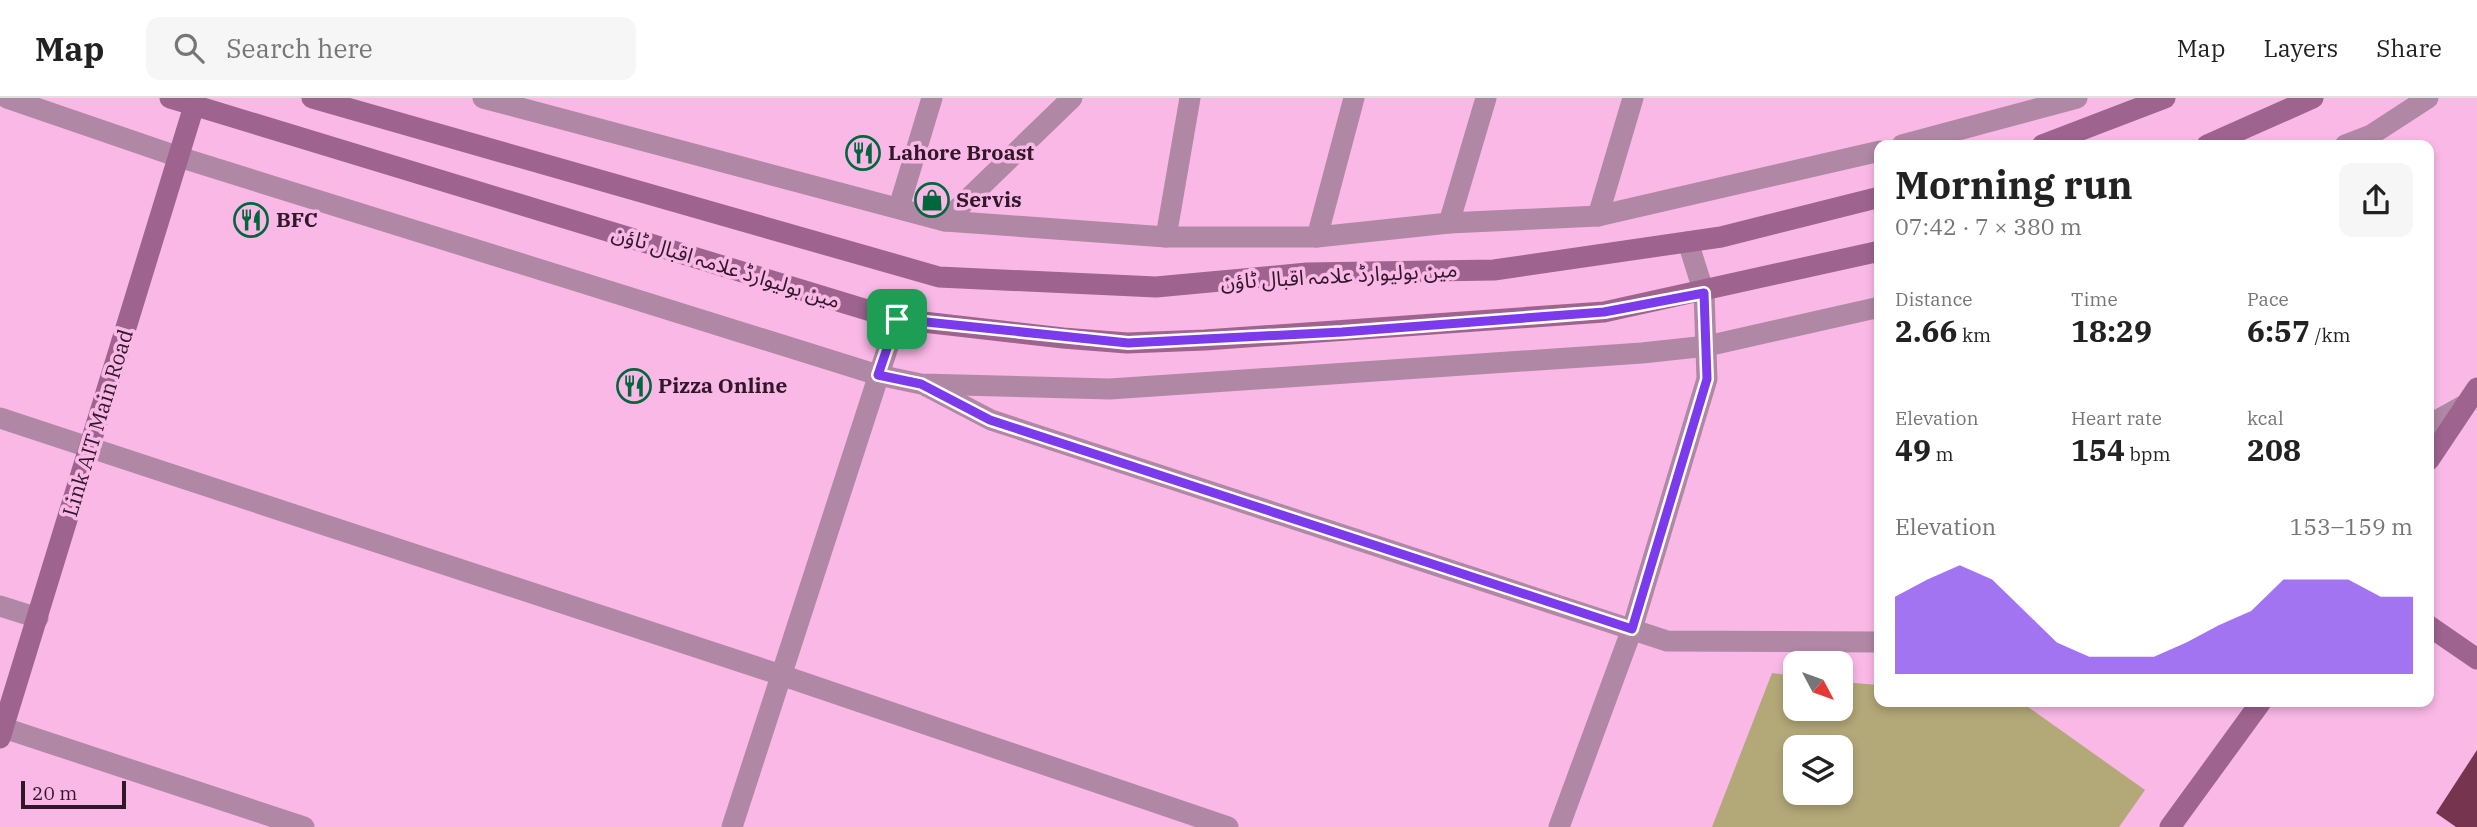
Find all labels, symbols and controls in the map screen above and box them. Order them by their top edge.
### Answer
search box [146,17,636,80]
text: Map [35,27,104,70]
icon: search [170,29,208,67]
text: Search here [226,31,373,65]
text: Map [2177,32,2225,64]
text: Layers [2263,32,2338,64]
text: Share [2376,32,2442,64]
restaurant icon: Lahore Broast [844,134,882,172]
place label: Lahore Broast [888,138,1034,166]
text: Morning run [1895,160,2133,209]
button: share [2339,163,2413,237]
shop icon: Servis [913,181,951,219]
place label: Servis [956,185,1022,213]
restaurant icon: BFC [232,201,270,239]
place label: BFC [276,205,318,233]
text: 07:42 · 7 × 380 m [1895,211,2082,241]
street label: مین بولیوارڈ علامہ اقبال ٹاؤن [609,218,844,314]
street label: مین بولیوارڈ علامہ اقبال ٹاؤن [1220,255,1458,295]
text: Distance [1895,287,1973,311]
text: Time [2071,287,2118,311]
text: Pace [2247,287,2289,311]
pin [867,289,927,349]
icon: arrive [878,300,916,338]
text: 2.66 [1895,311,1957,350]
text: 18:29 [2071,311,2152,350]
text: 6:57 [2247,311,2310,350]
text: km [1957,323,1991,347]
text: /km [2310,323,2351,347]
street label: Link AIT Main Road [55,325,139,520]
restaurant icon: Pizza Online [615,367,653,405]
place label: Pizza Online [658,371,787,399]
text: Elevation [1895,406,1979,430]
text: Heart rate [2071,406,2162,430]
text: kcal [2247,406,2284,430]
text: 49 [1895,430,1931,469]
text: 154 [2071,430,2125,469]
text: 208 [2247,430,2301,469]
text: m [1931,442,1954,466]
text: bpm [2125,442,2171,466]
text: Elevation [1895,511,1996,541]
text: 153–159 m [2289,511,2413,541]
north arrow [1783,651,1853,721]
map controls [1783,651,1853,805]
button: layers [1783,735,1853,805]
scale bar [21,778,126,810]
text: 20 m [32,781,77,805]

